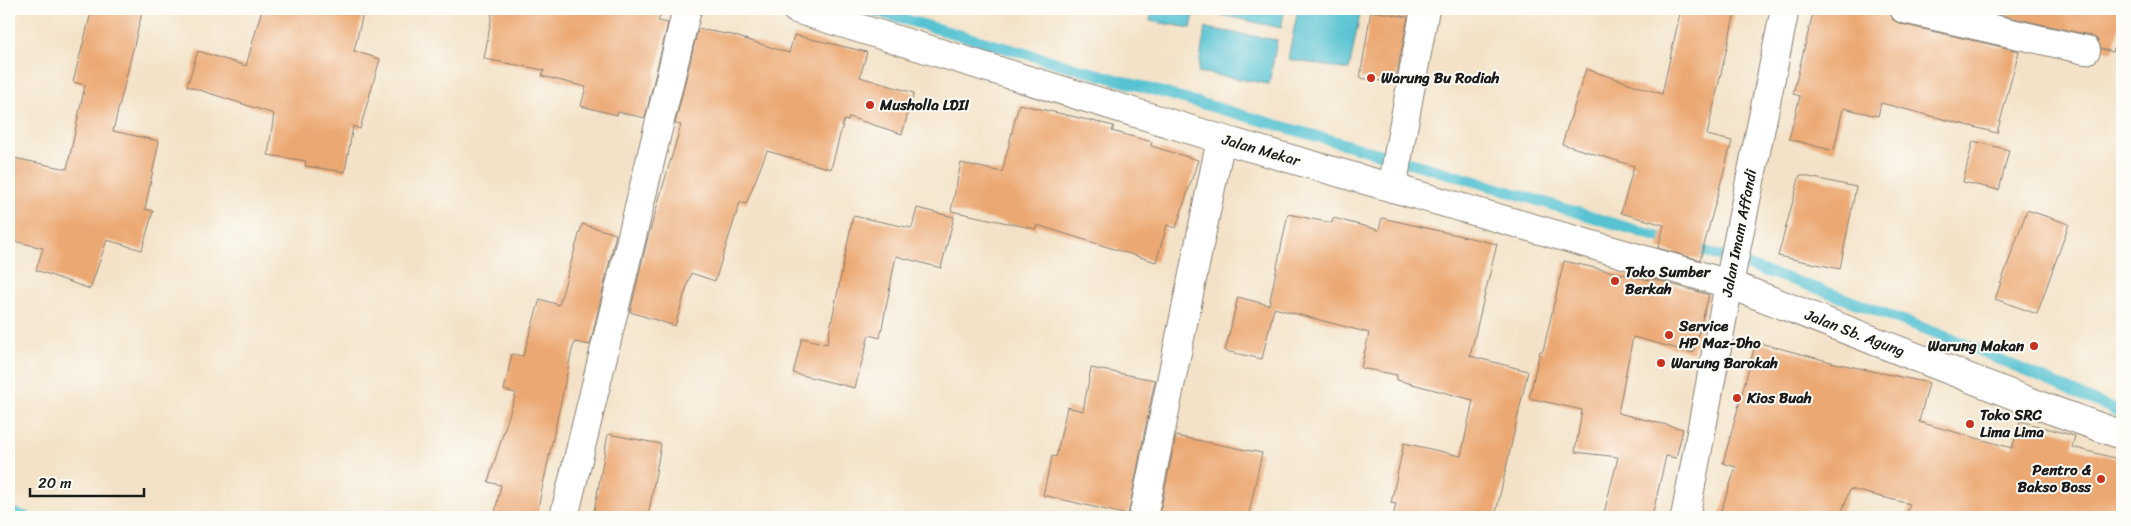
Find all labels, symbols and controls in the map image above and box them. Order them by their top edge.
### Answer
place label: Warung Bu Rodiah [1381,65,1500,91]
marker: Warung Bu Rodiah [1365,72,1377,84]
place label: Musholla LDII [879,92,969,118]
marker: Musholla LDII [864,99,876,111]
street label: Jalan Mekar [1218,126,1304,174]
street label: Jalan Imam Affandi [1714,166,1764,300]
place label: Toko Sumber Berkah [1625,259,1712,302]
marker: Toko Sumber Berkah [1609,275,1621,287]
street label: Jalan Sb. Agung [1800,302,1909,364]
place label: Service HP Maz-Dho [1678,313,1761,356]
marker: Service HP Maz-Dho [1663,329,1675,341]
place label: Warung Makan [1928,333,2025,359]
marker: Warung Makan [2028,340,2040,352]
place label: Warung Barokah [1671,350,1778,376]
marker: Warung Barokah [1655,357,1667,369]
place label: Kios Buah [1746,385,1812,411]
marker: Kios Buah [1731,392,1743,404]
place label: Toko SRC Lima Lima [1980,402,2045,445]
marker: Toko SRC Lima Lima [1964,418,1976,430]
place label: Pentro & Bakso Boss [2018,457,2092,500]
scale bar [30,466,144,498]
text: 20 m [38,470,72,496]
marker: Pentro & Bakso Boss [2095,473,2107,485]

